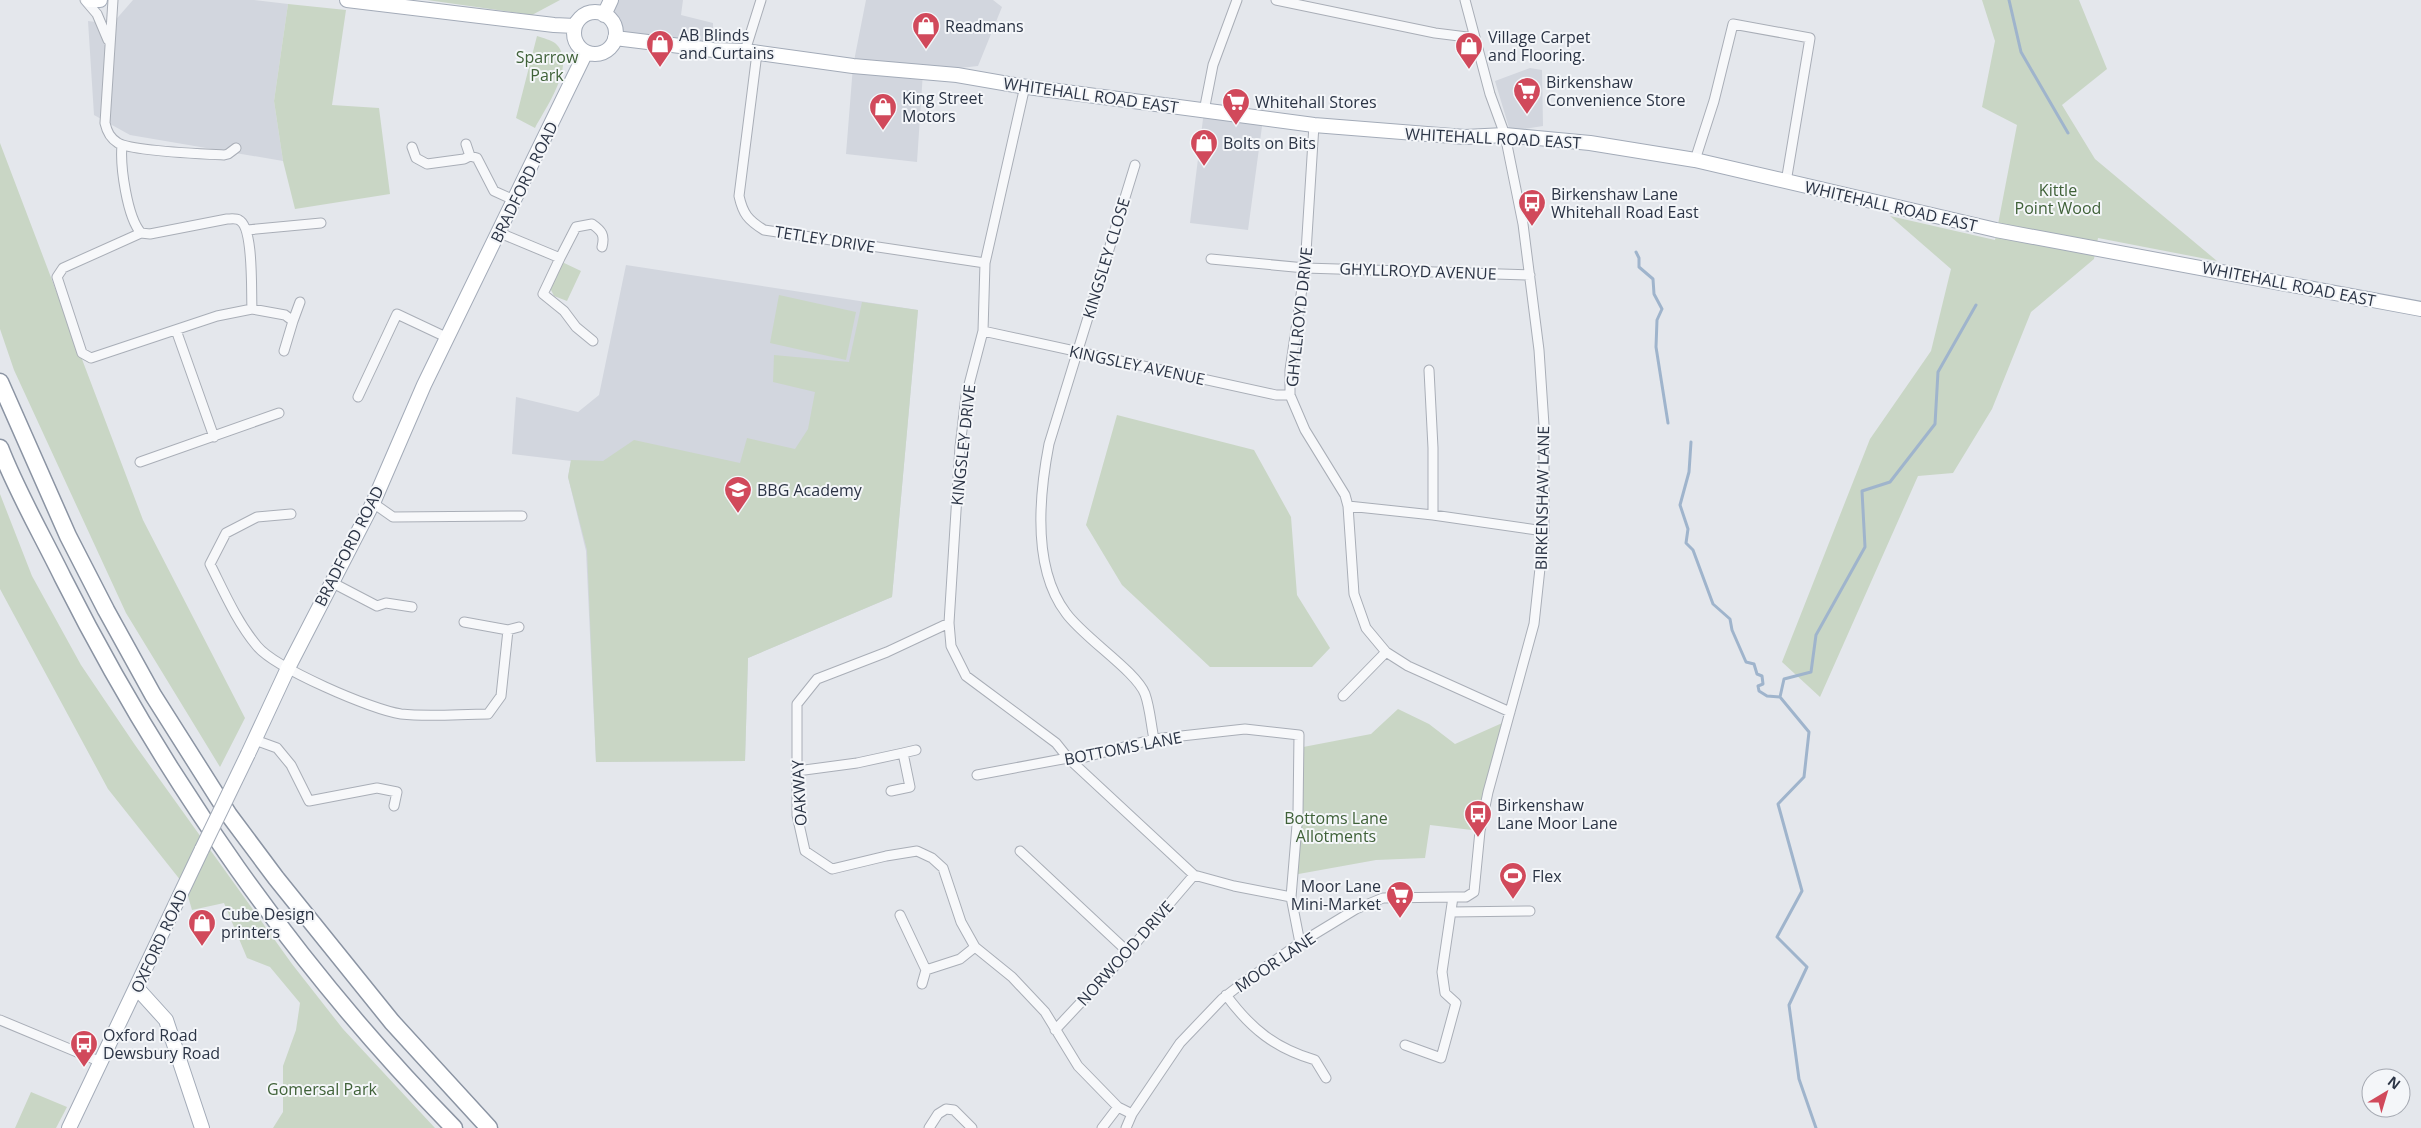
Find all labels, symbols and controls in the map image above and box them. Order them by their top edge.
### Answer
shop icon: Readmans [911,11,941,50]
place label: Readmans [945,15,1024,37]
place label: AB Blinds and Curtains [679,24,774,64]
place label: Village Carpet and Flooring. [1488,26,1591,66]
shop icon: AB Blinds and Curtains [645,29,675,68]
shop icon: Village Carpet and Flooring. [1454,31,1484,70]
park label: Sparrow Park [516,46,579,86]
place label: Birkenshaw Convenience Store [1546,71,1686,111]
street label: WHITEHALL ROAD EAST [1002,72,1180,118]
supermarket icon: Birkenshaw Convenience Store [1512,76,1542,115]
place label: King Street Motors [902,87,983,127]
supermarket icon: Whitehall Stores [1221,87,1251,126]
place label: Whitehall Stores [1255,91,1377,113]
shop icon: King Street Motors [868,92,898,131]
street label: BRADFORD ROAD [485,118,563,246]
street label: WHITEHALL ROAD EAST [1404,122,1582,154]
shop icon: Bolts on Bits [1189,128,1219,167]
place label: Bolts on Bits [1223,132,1316,154]
street label: WHITEHALL ROAD EAST [1803,175,1980,237]
park label: Kittle Point Wood [2015,179,2101,219]
place label: Birkenshaw Lane Whitehall Road East [1551,183,1699,223]
bus stop icon: Birkenshaw Lane Whitehall Road East [1517,188,1547,227]
street label: KINGSLEY CLOSE [1077,195,1135,321]
street label: TETLEY DRIVE [773,220,877,258]
street label: GHYLLROYD DRIVE [1281,246,1317,388]
street label: WHITEHALL ROAD EAST [2200,256,2378,312]
street label: GHYLLROYD AVENUE [1339,257,1497,285]
street label: KINGSLEY AVENUE [1067,340,1207,390]
street label: KINGSLEY DRIVE [946,383,980,507]
street label: BIRKENSHAW LANE [1530,426,1554,570]
school or university icon: BBG Academy [723,475,753,514]
place label: BBG Academy [757,479,863,501]
street label: BRADFORD ROAD [309,482,389,610]
street label: BOTTOMS LANE [1062,726,1184,770]
street label: OAKWAY [786,759,812,827]
place label: Birkenshaw Lane Moor Lane [1497,794,1618,834]
bus stop icon: Birkenshaw Lane Moor Lane [1463,799,1493,838]
park label: Bottoms Lane Allotments [1284,807,1388,847]
sports icon: Flex [1498,861,1528,900]
place label: Flex [1532,865,1562,887]
place label: Moor Lane Mini-Market [1291,875,1381,915]
supermarket icon: Moor Lane Mini-Market [1385,880,1415,919]
street label: OXFORD ROAD [125,886,193,996]
street label: NORWOOD DRIVE [1072,896,1178,1010]
place label: Cube Design printers [221,903,315,943]
shop icon: Cube Design printers [187,908,217,947]
street label: MOOR LANE [1230,927,1320,997]
place label: Oxford Road Dewsbury Road [103,1024,220,1064]
bus stop icon: Oxford Road Dewsbury Road [69,1029,99,1068]
north arrow [2361,1068,2411,1118]
text: N [2384,1071,2405,1093]
park label: Gomersal Park [267,1078,377,1100]

